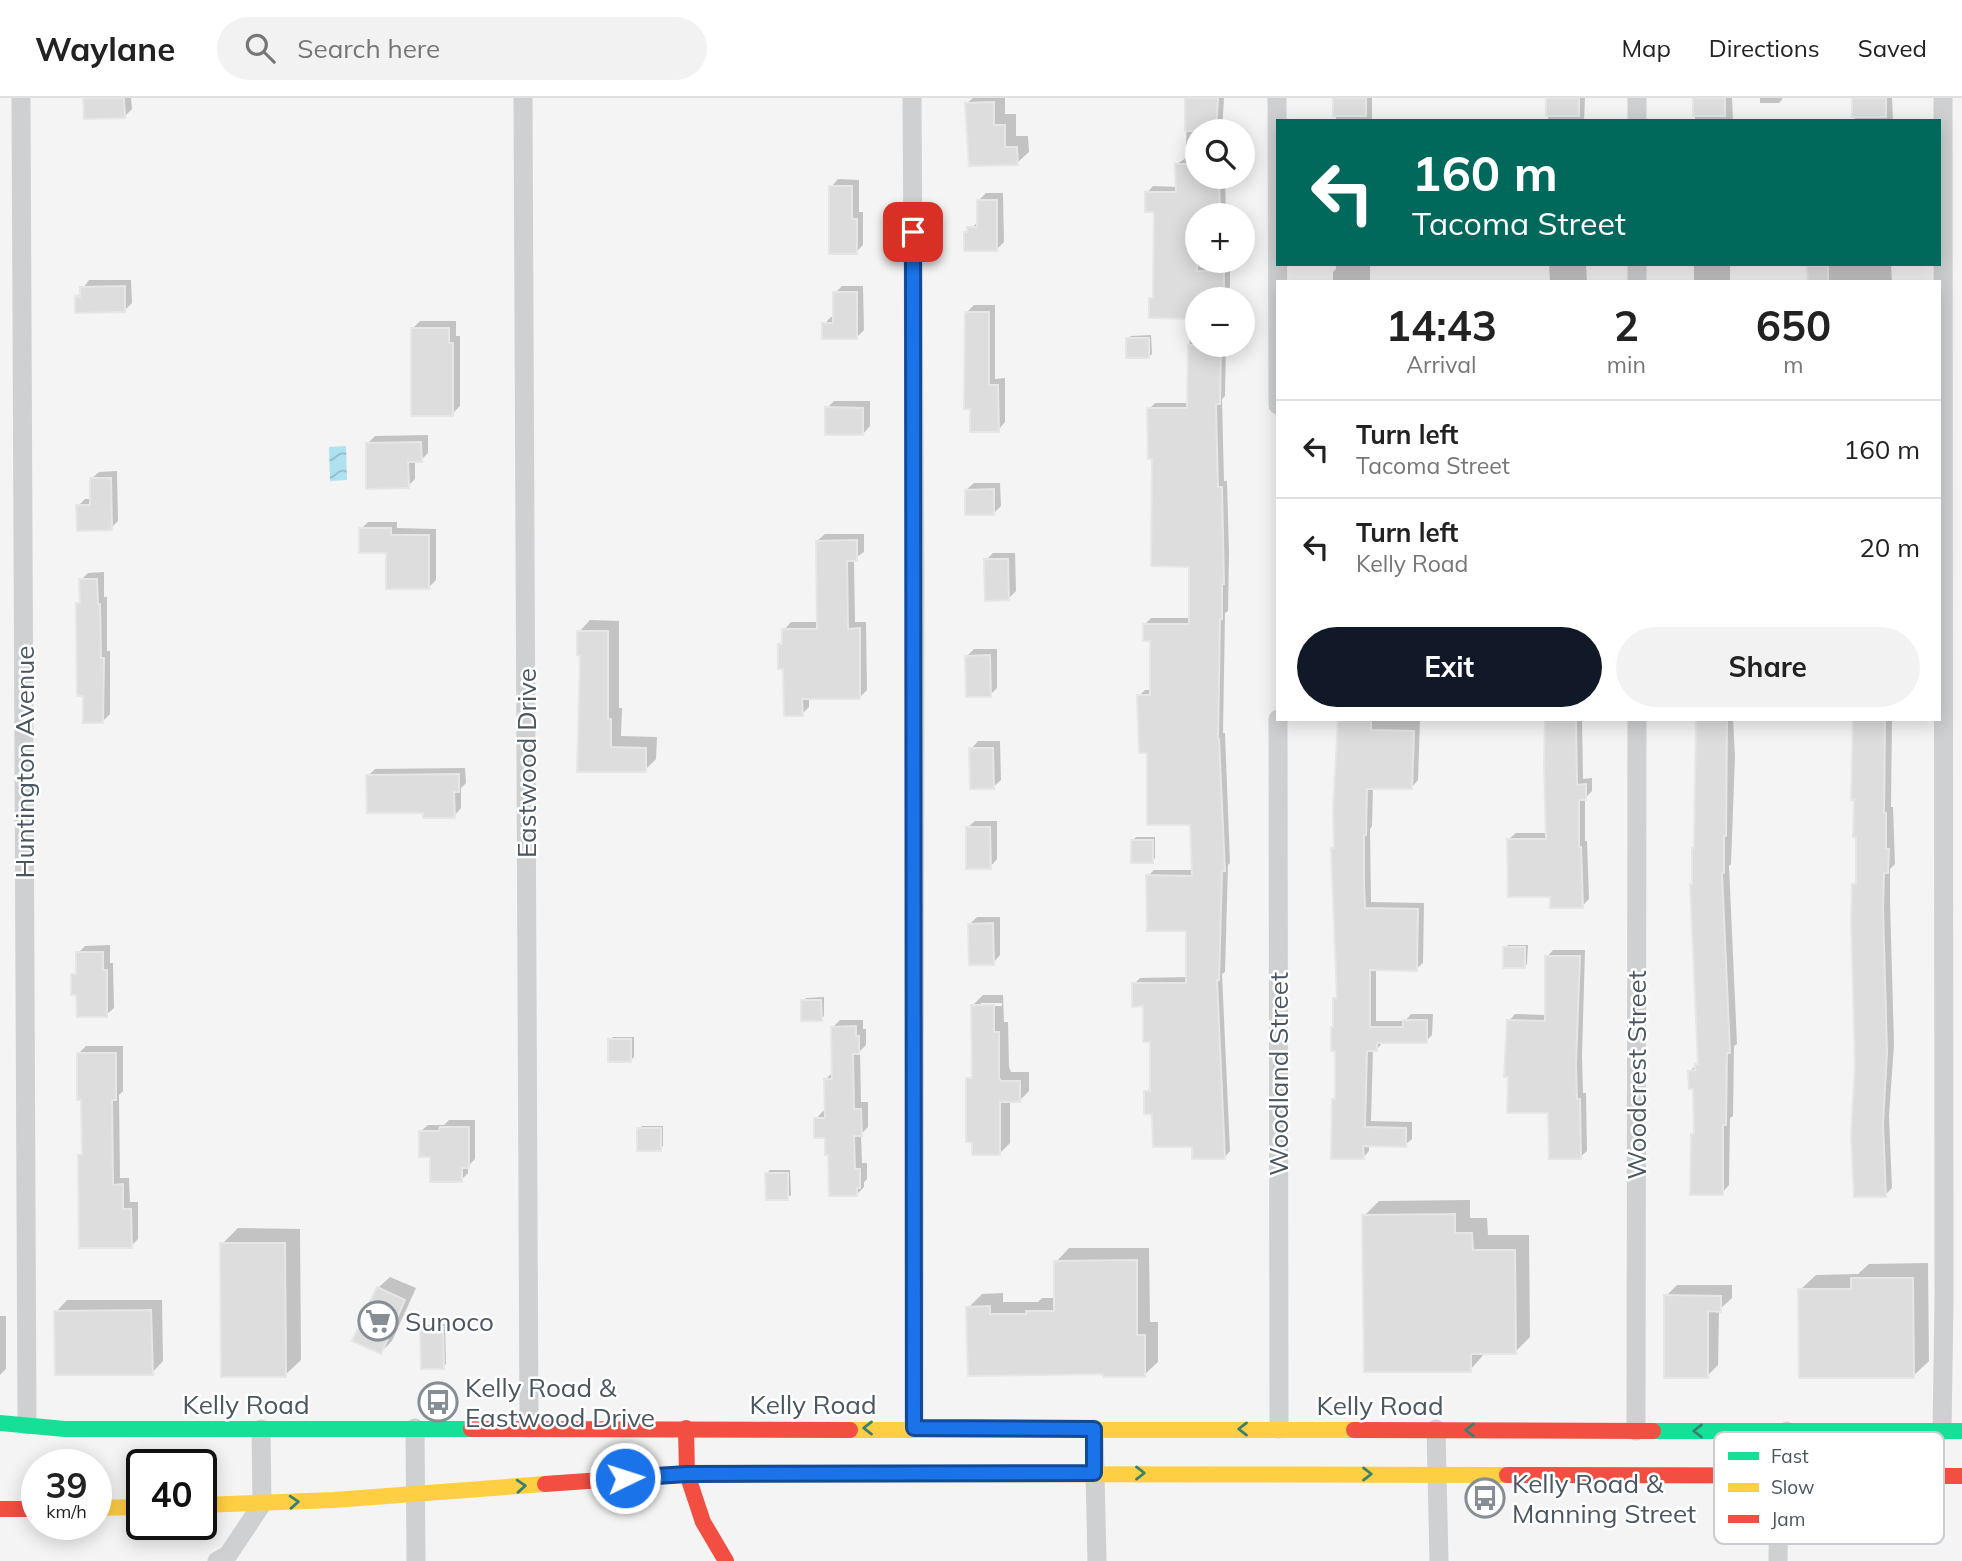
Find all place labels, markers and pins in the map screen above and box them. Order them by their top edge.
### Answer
pin [883,202,943,262]
supermarket icon: Sunoco [357,1300,399,1342]
place label: Sunoco [405,1305,494,1338]
place label: Kelly Road & Eastwood Drive [465,1371,655,1434]
bus stop icon: Kelly Road & Eastwood Drive [417,1381,459,1423]
place label: Kelly Road & Manning Street [1512,1467,1696,1530]
bus stop icon: Kelly Road & Manning Street [1464,1477,1506,1519]

